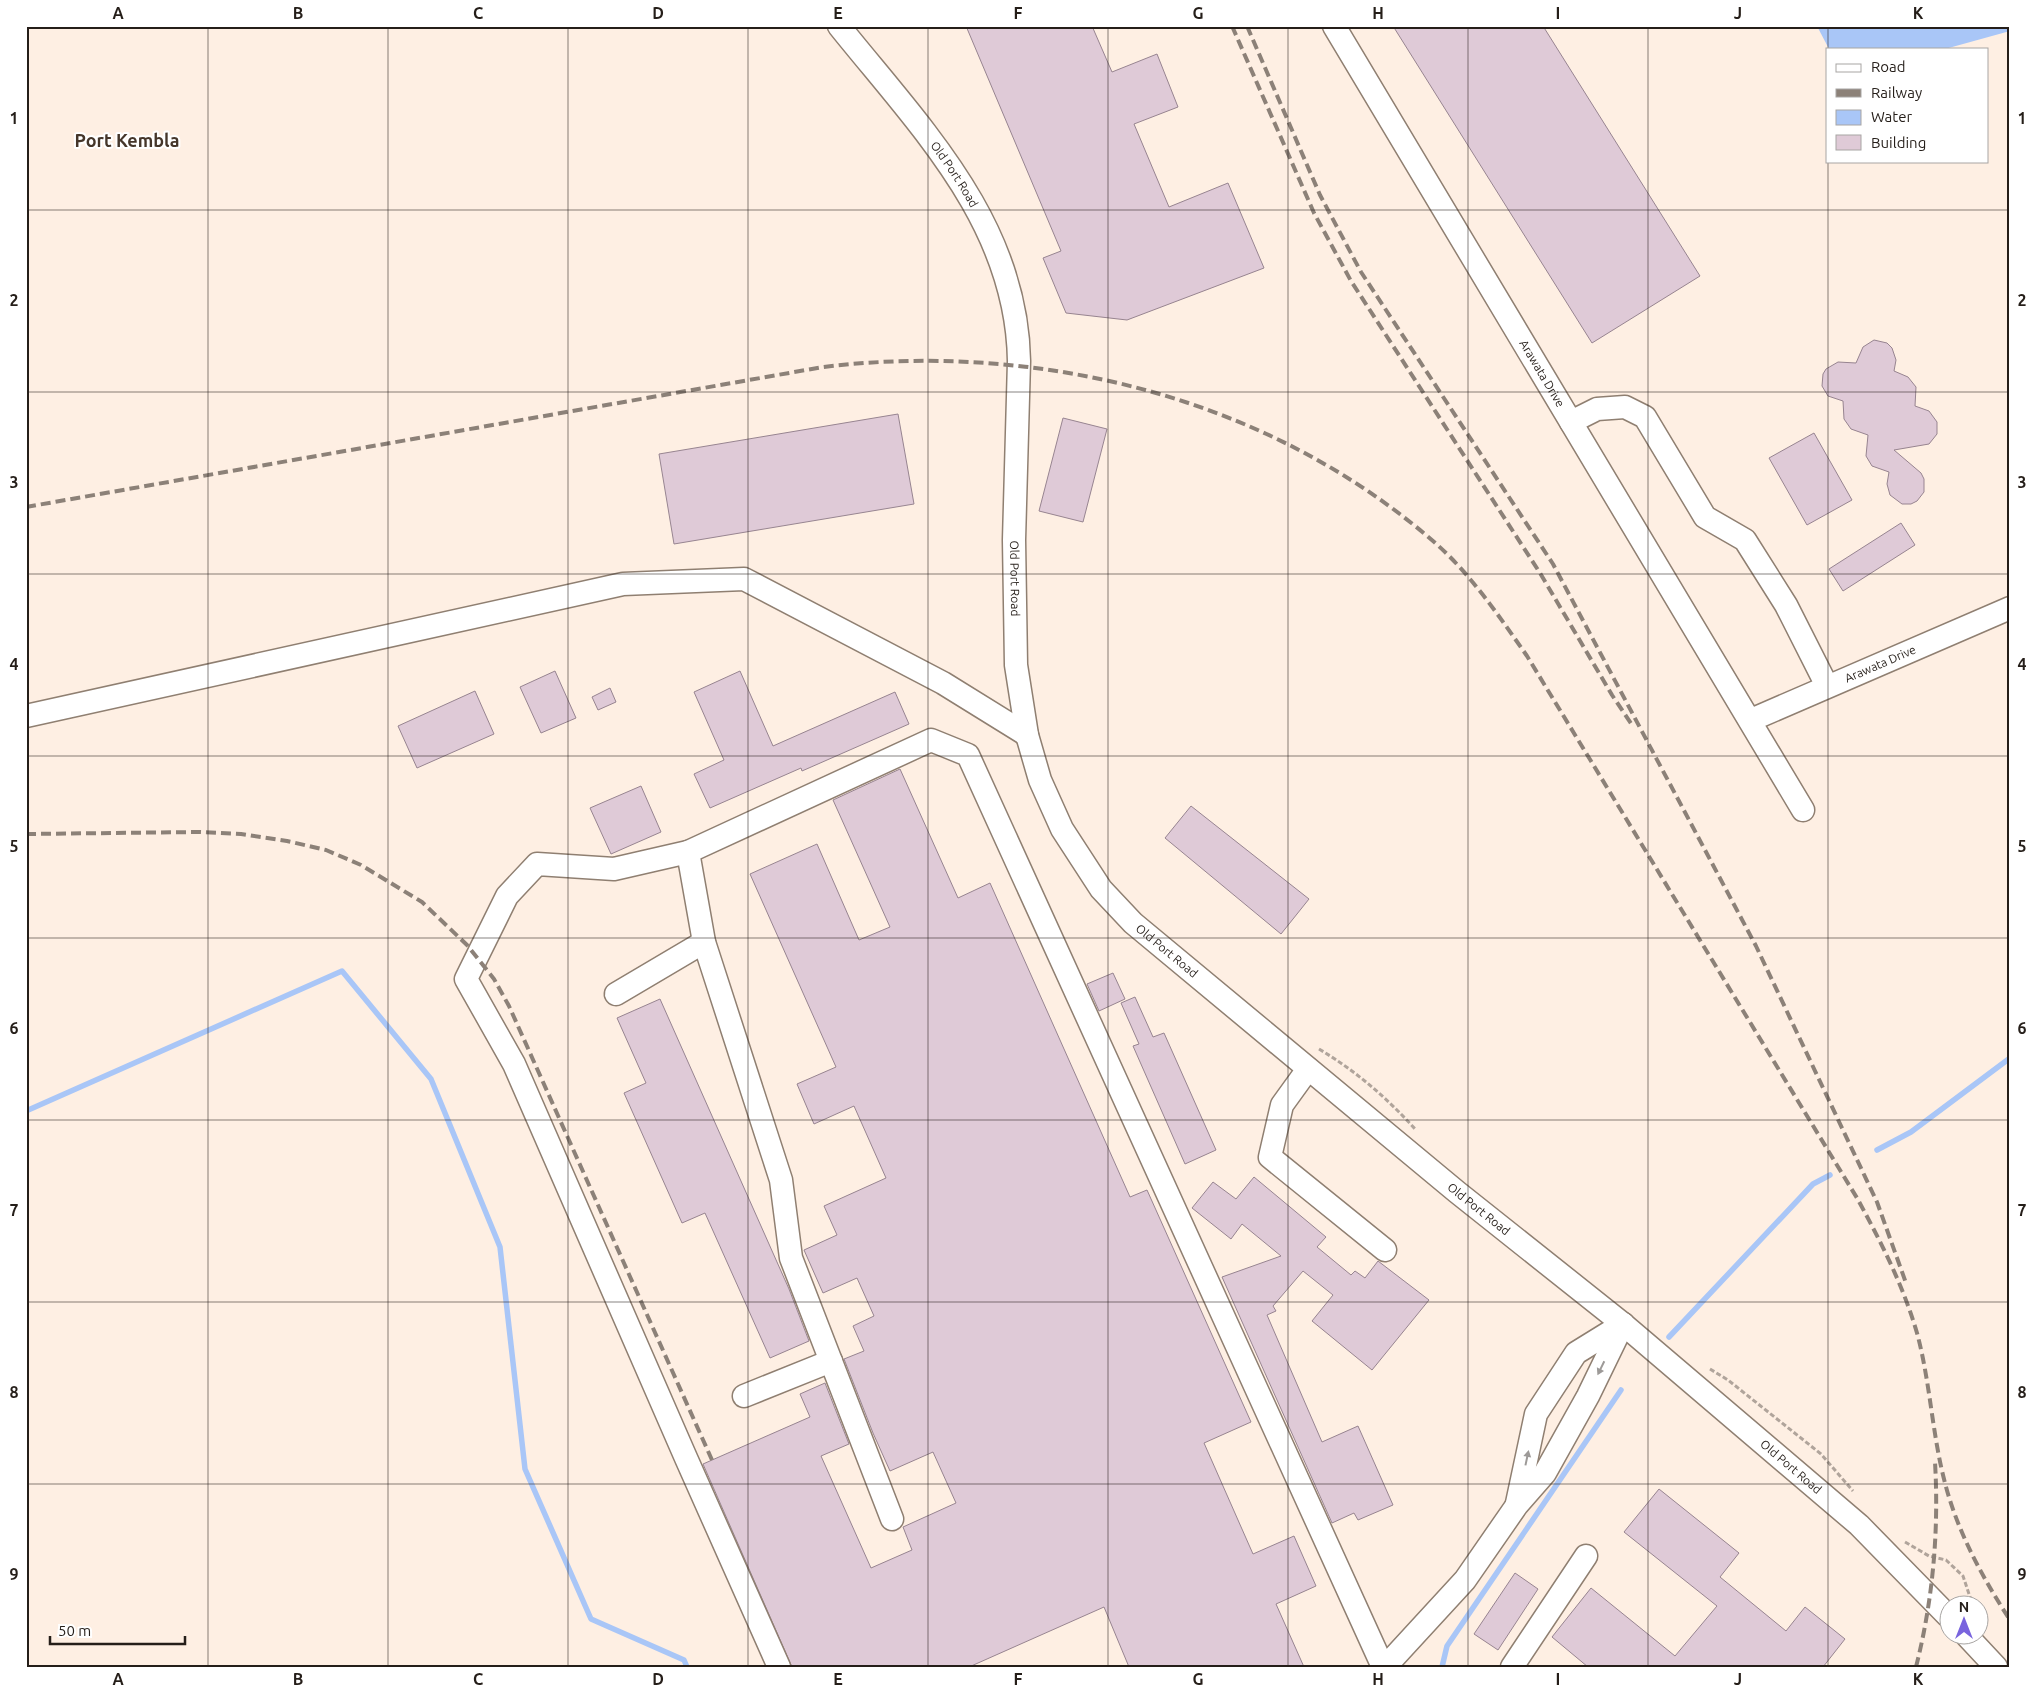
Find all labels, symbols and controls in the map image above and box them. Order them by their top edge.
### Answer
text: A [112,4,124,22]
text: B [293,4,303,22]
text: C [473,4,483,22]
text: D [652,4,664,22]
text: E [833,4,843,22]
text: F [1014,4,1023,22]
text: G [1192,4,1204,22]
text: H [1372,4,1384,22]
text: I [1556,4,1560,22]
text: J [1734,4,1742,22]
text: K [1913,4,1924,22]
legend [1826,48,1988,162]
text: Road [1871,58,1906,75]
text: Railway [1871,84,1922,101]
text: Water [1871,108,1912,125]
text: 1 [9,109,19,127]
text: 1 [2017,109,2027,127]
district label: Port Kembla [75,130,179,150]
text: Building [1871,134,1926,151]
street label: Old Port Road [928,139,981,209]
text: 2 [9,291,19,309]
text: 2 [2017,291,2027,309]
street label: Arawata Drive [1517,337,1567,409]
text: 3 [9,473,19,491]
text: 3 [2017,473,2027,491]
street label: Old Port Road [1008,540,1022,616]
street label: Arawata Drive [1843,643,1918,685]
text: 4 [9,655,19,673]
text: 4 [2017,655,2027,673]
text: 5 [9,837,19,855]
text: 5 [2017,837,2027,855]
street label: Old Port Road [1134,921,1200,980]
text: 6 [9,1019,19,1037]
text: 6 [2017,1019,2027,1037]
street label: Old Port Road [1445,1180,1513,1238]
text: 7 [9,1201,19,1219]
text: 7 [2017,1201,2027,1219]
one-way arrow [1597,1361,1605,1375]
text: 8 [9,1383,19,1401]
text: 8 [2017,1383,2027,1401]
street label: Old Port Road [1758,1437,1824,1496]
one-way arrow [1523,1449,1531,1465]
text: 9 [9,1565,19,1583]
text: 9 [2017,1565,2027,1583]
north arrow [1938,1596,1988,1646]
text: N [1959,1599,1969,1615]
scale bar [50,1613,185,1645]
text: 50 m [58,1622,91,1639]
text: A [112,1670,124,1688]
text: B [293,1670,303,1688]
text: C [473,1670,483,1688]
text: D [652,1670,664,1688]
text: E [833,1670,843,1688]
text: F [1014,1670,1023,1688]
text: G [1192,1670,1204,1688]
text: H [1372,1670,1384,1688]
text: I [1556,1670,1560,1688]
text: J [1734,1670,1742,1688]
text: K [1913,1670,1924,1688]

